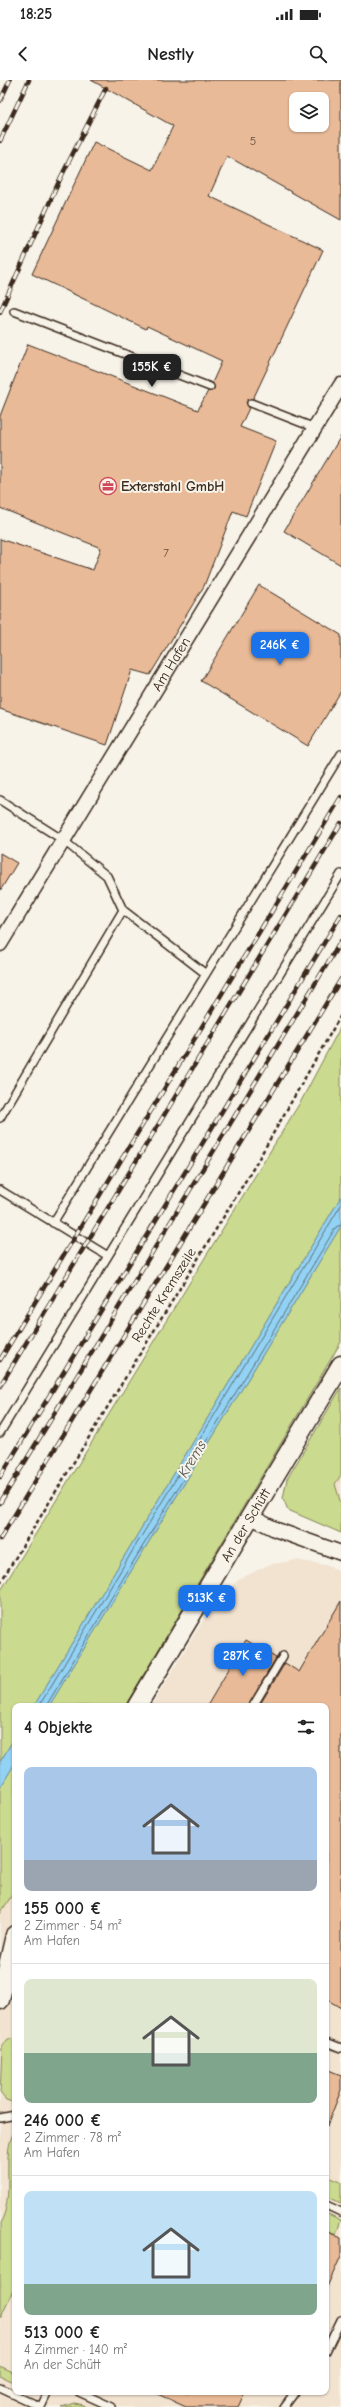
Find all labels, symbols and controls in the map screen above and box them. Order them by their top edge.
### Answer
text: 18:25 [20,5,52,23]
icon: back [12,43,34,65]
icon: search [307,43,329,65]
text: Nestly [147,44,194,65]
map controls [289,92,329,132]
button: layers [289,92,329,132]
house number: 5 [250,134,256,148]
pin: 155K € [119,354,185,388]
text: 155K € [132,359,172,374]
office icon: Exterstahl GmbH [98,476,118,496]
place label: Exterstahl GmbH [121,478,224,495]
house number: 7 [163,546,169,560]
pin: 246K € [247,632,313,666]
street label: Am Hafen [148,634,194,694]
text: 246K € [260,637,300,652]
street label: Rechte Kremszeile [128,1245,200,1345]
water label: Krems [174,1437,210,1481]
street label: An der Schütt [217,1484,274,1565]
pin: 513K € [174,1585,240,1619]
text: 513K € [187,1590,227,1605]
pin: 287K € [210,1643,276,1677]
text: 287K € [223,1648,263,1663]
icon: filters [295,1716,317,1738]
text: 4 Objekte [24,1718,92,1737]
icon: home [135,1793,207,1865]
text: 155 000 € [24,1899,102,1918]
text: 2 Zimmer · 54 m² [24,1918,121,1933]
text: Am Hafen [24,1933,80,1948]
icon: home [135,2005,207,2077]
text: 246 000 € [24,2111,102,2130]
text: 2 Zimmer · 78 m² [24,2130,121,2145]
text: Am Hafen [24,2145,80,2160]
icon: home [135,2217,207,2289]
text: 513 000 € [24,2323,101,2342]
text: 4 Zimmer · 140 m² [24,2342,127,2357]
text: An der Schütt [24,2357,100,2372]

